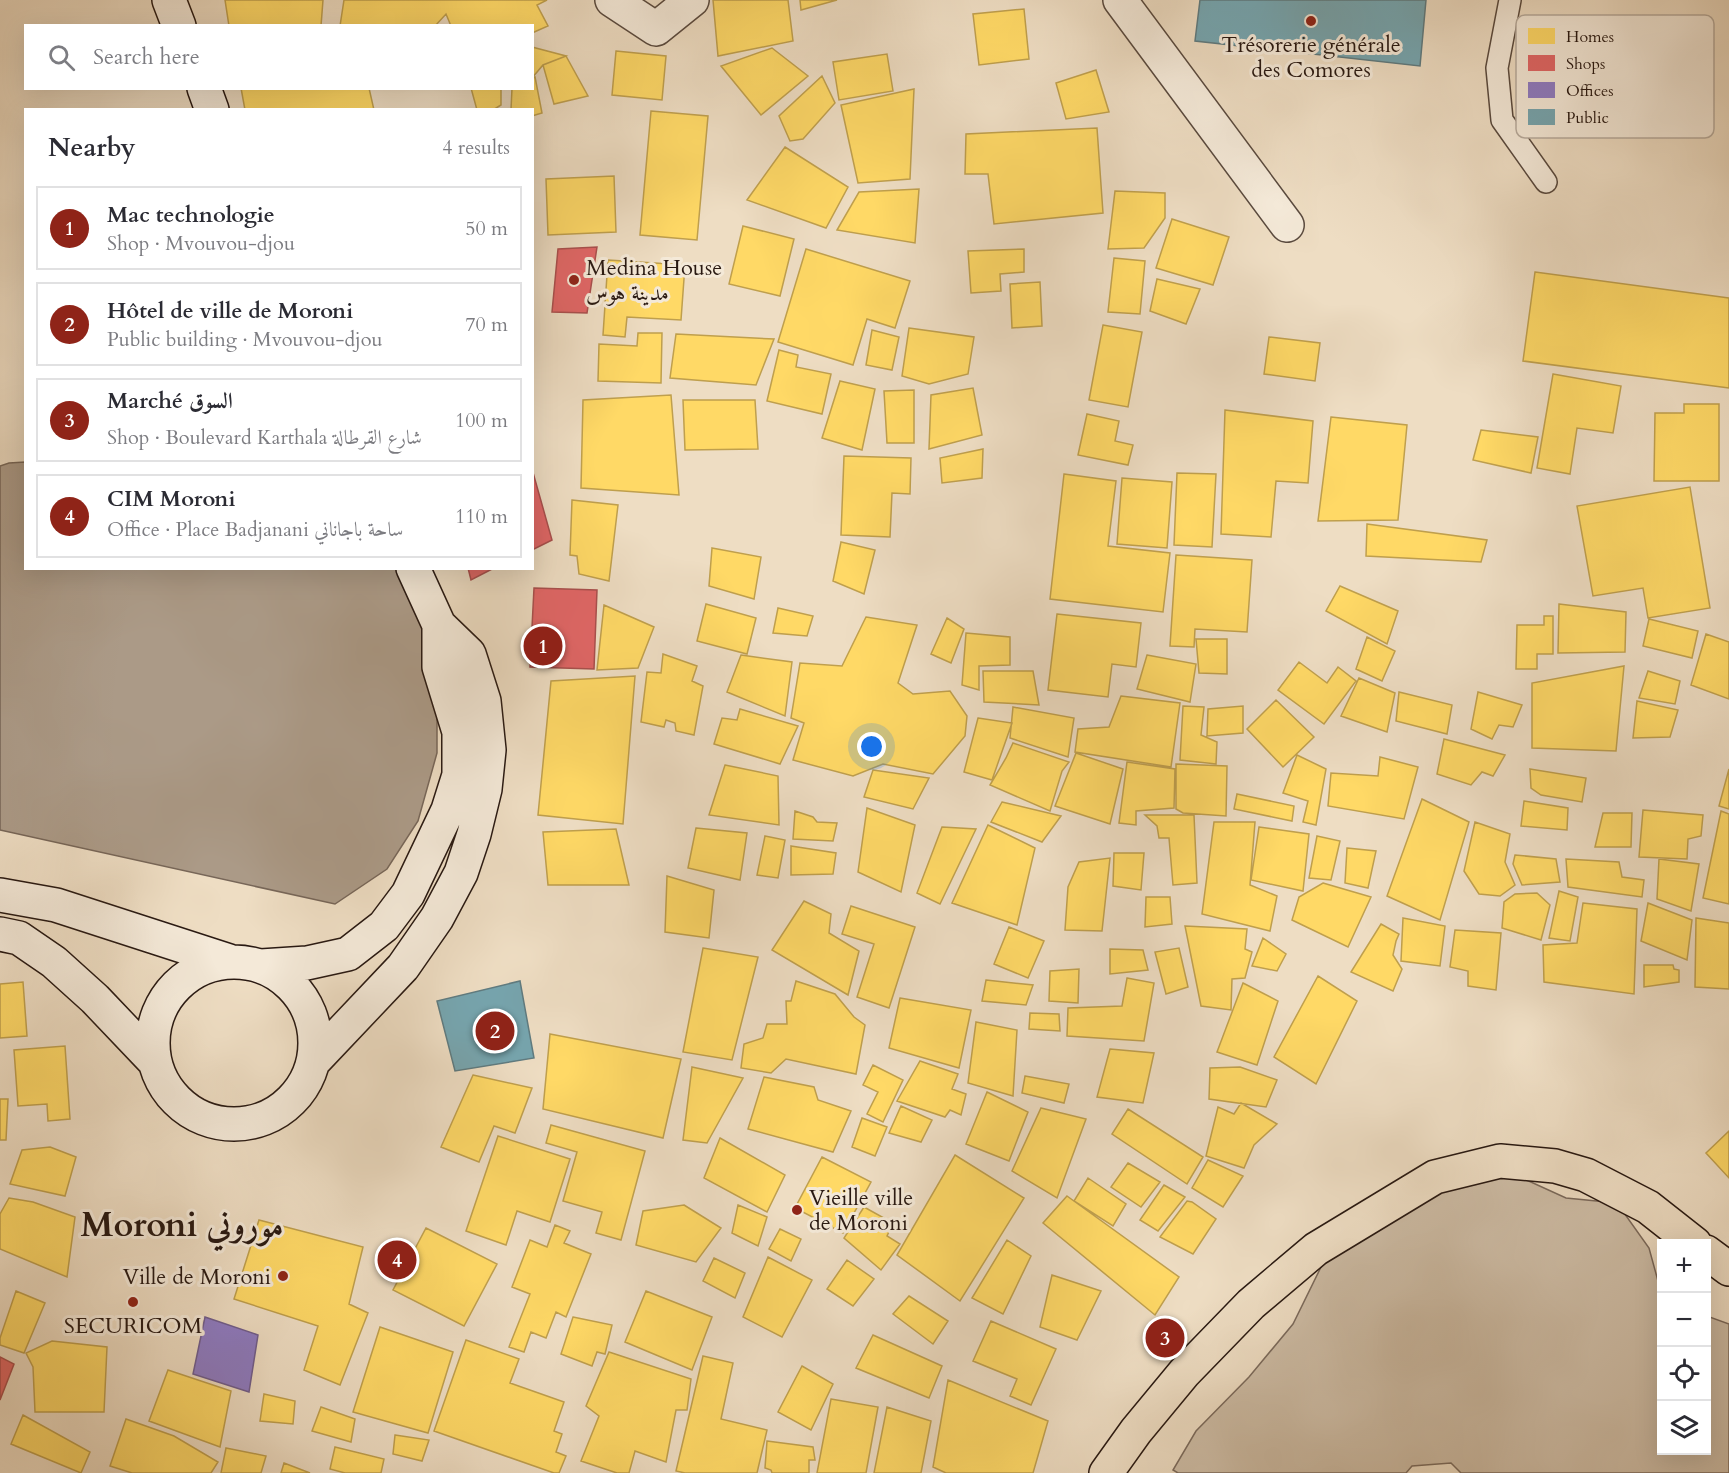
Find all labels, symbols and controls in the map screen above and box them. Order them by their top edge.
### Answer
marker: Trésorerie générale des Comores [1304,14,1318,28]
legend [1516,15,1714,138]
search box [24,24,534,90]
text: Homes [1566,26,1614,48]
place label: Trésorerie générale des Comores [1221,30,1401,85]
icon: search [45,41,78,74]
text: Search here [93,42,200,72]
text: Shops [1566,53,1605,75]
text: Offices [1566,80,1614,102]
text: Public [1566,107,1609,129]
text: Nearby [48,130,136,165]
text: 4 results [442,134,510,161]
text: Mac technologie [107,200,275,230]
text: 1 [64,215,75,242]
text: 50 m [465,215,508,242]
text: Shop · Mvouvou-djou [107,230,295,257]
place label: Medina House مدينة هوس [586,253,722,308]
marker: Medina House مدينة هوس [567,273,581,287]
text: Hôtel de ville de Moroni [107,296,353,326]
text: 2 [64,311,75,338]
text: 70 m [465,311,508,338]
text: Public building · Mvouvou-djou [107,326,382,353]
text: Marché السوق [107,386,233,416]
text: 3 [64,407,75,434]
text: 100 m [455,407,508,434]
text: Shop · Boulevard Karthala شارع القرطالة [107,424,422,451]
text: CIM Moroni [107,484,235,514]
text: 4 [64,503,75,530]
text: 110 m [455,503,508,530]
text: Office · Place Badjanani ساحة باجاناني [107,516,403,543]
pin: 1 [524,624,562,668]
your location [857,732,886,761]
pin: 2 [476,1008,514,1054]
place label: Vieille ville de Moroni [809,1183,913,1238]
district label: Moroni موروني [80,1202,284,1252]
marker: Vieille ville de Moroni [790,1203,804,1217]
pin: 4 [378,1238,416,1282]
map controls [1657,1239,1711,1455]
button: + [1657,1239,1711,1293]
place label: Ville de Moroni [123,1262,271,1292]
marker: Ville de Moroni [276,1269,290,1283]
button: − [1657,1293,1711,1347]
marker: SECURICOM [126,1295,140,1309]
place label: SECURICOM [64,1311,203,1341]
pin: 3 [1146,1316,1184,1360]
button: locate [1657,1347,1711,1401]
button: layers [1657,1401,1711,1455]

